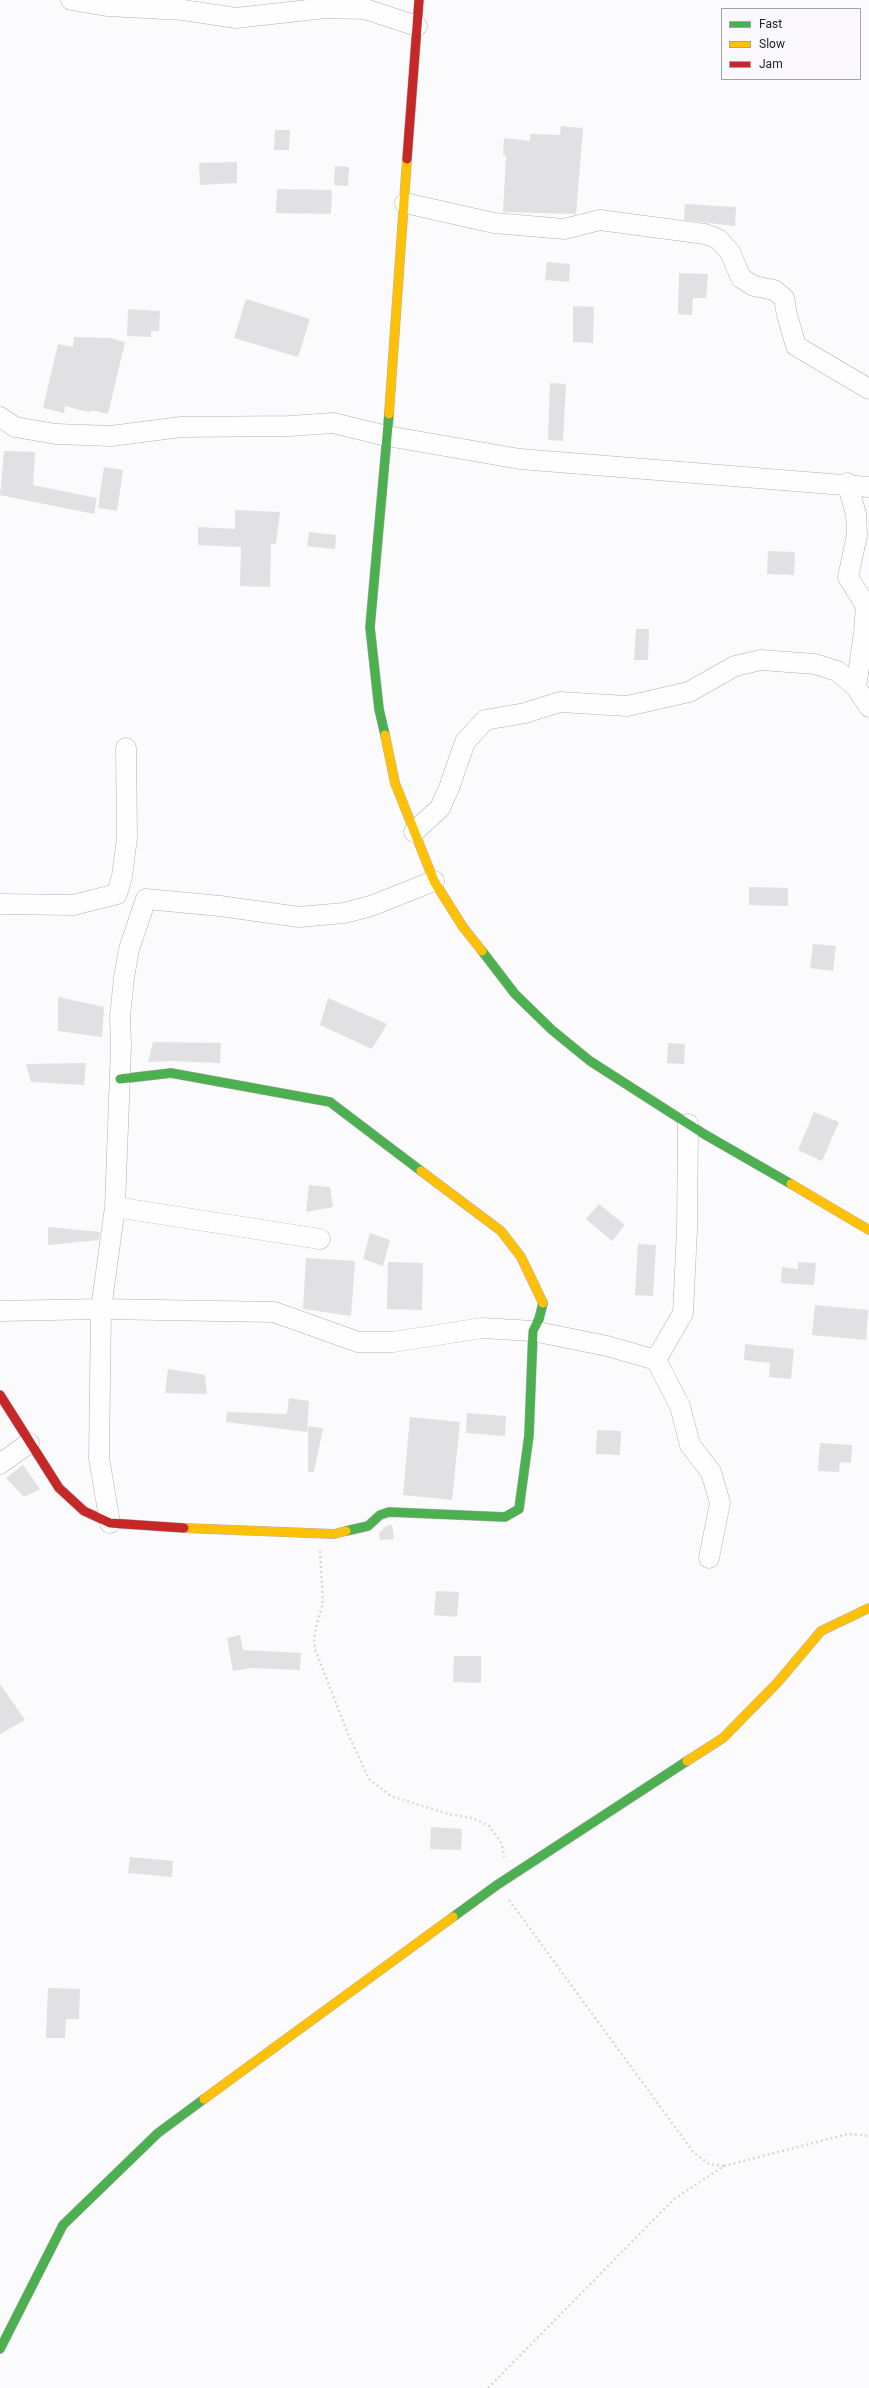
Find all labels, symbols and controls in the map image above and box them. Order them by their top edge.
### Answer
legend [721,8,861,80]
text: Fast [759,17,782,31]
text: Slow [759,37,785,51]
text: Jam [759,57,783,71]

